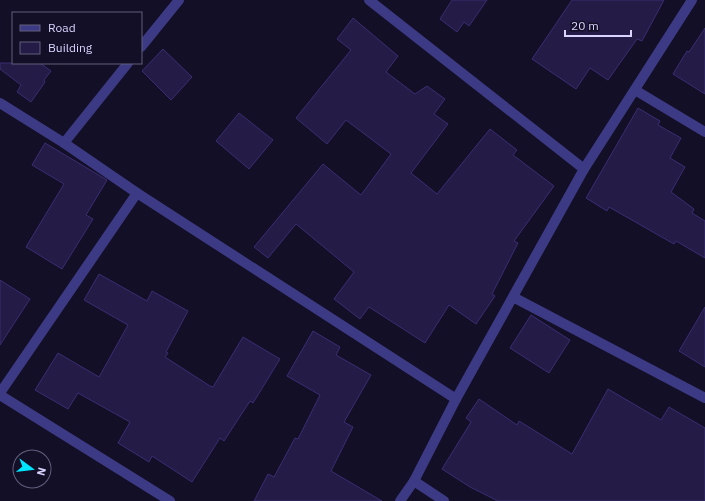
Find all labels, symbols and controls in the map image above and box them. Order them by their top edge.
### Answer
legend [12,12,142,64]
scale bar [565,12,631,38]
text: 20 m [571,18,599,33]
text: Road [48,20,76,35]
text: Building [48,40,93,55]
north arrow [12,449,52,489]
text: N [34,466,49,477]

